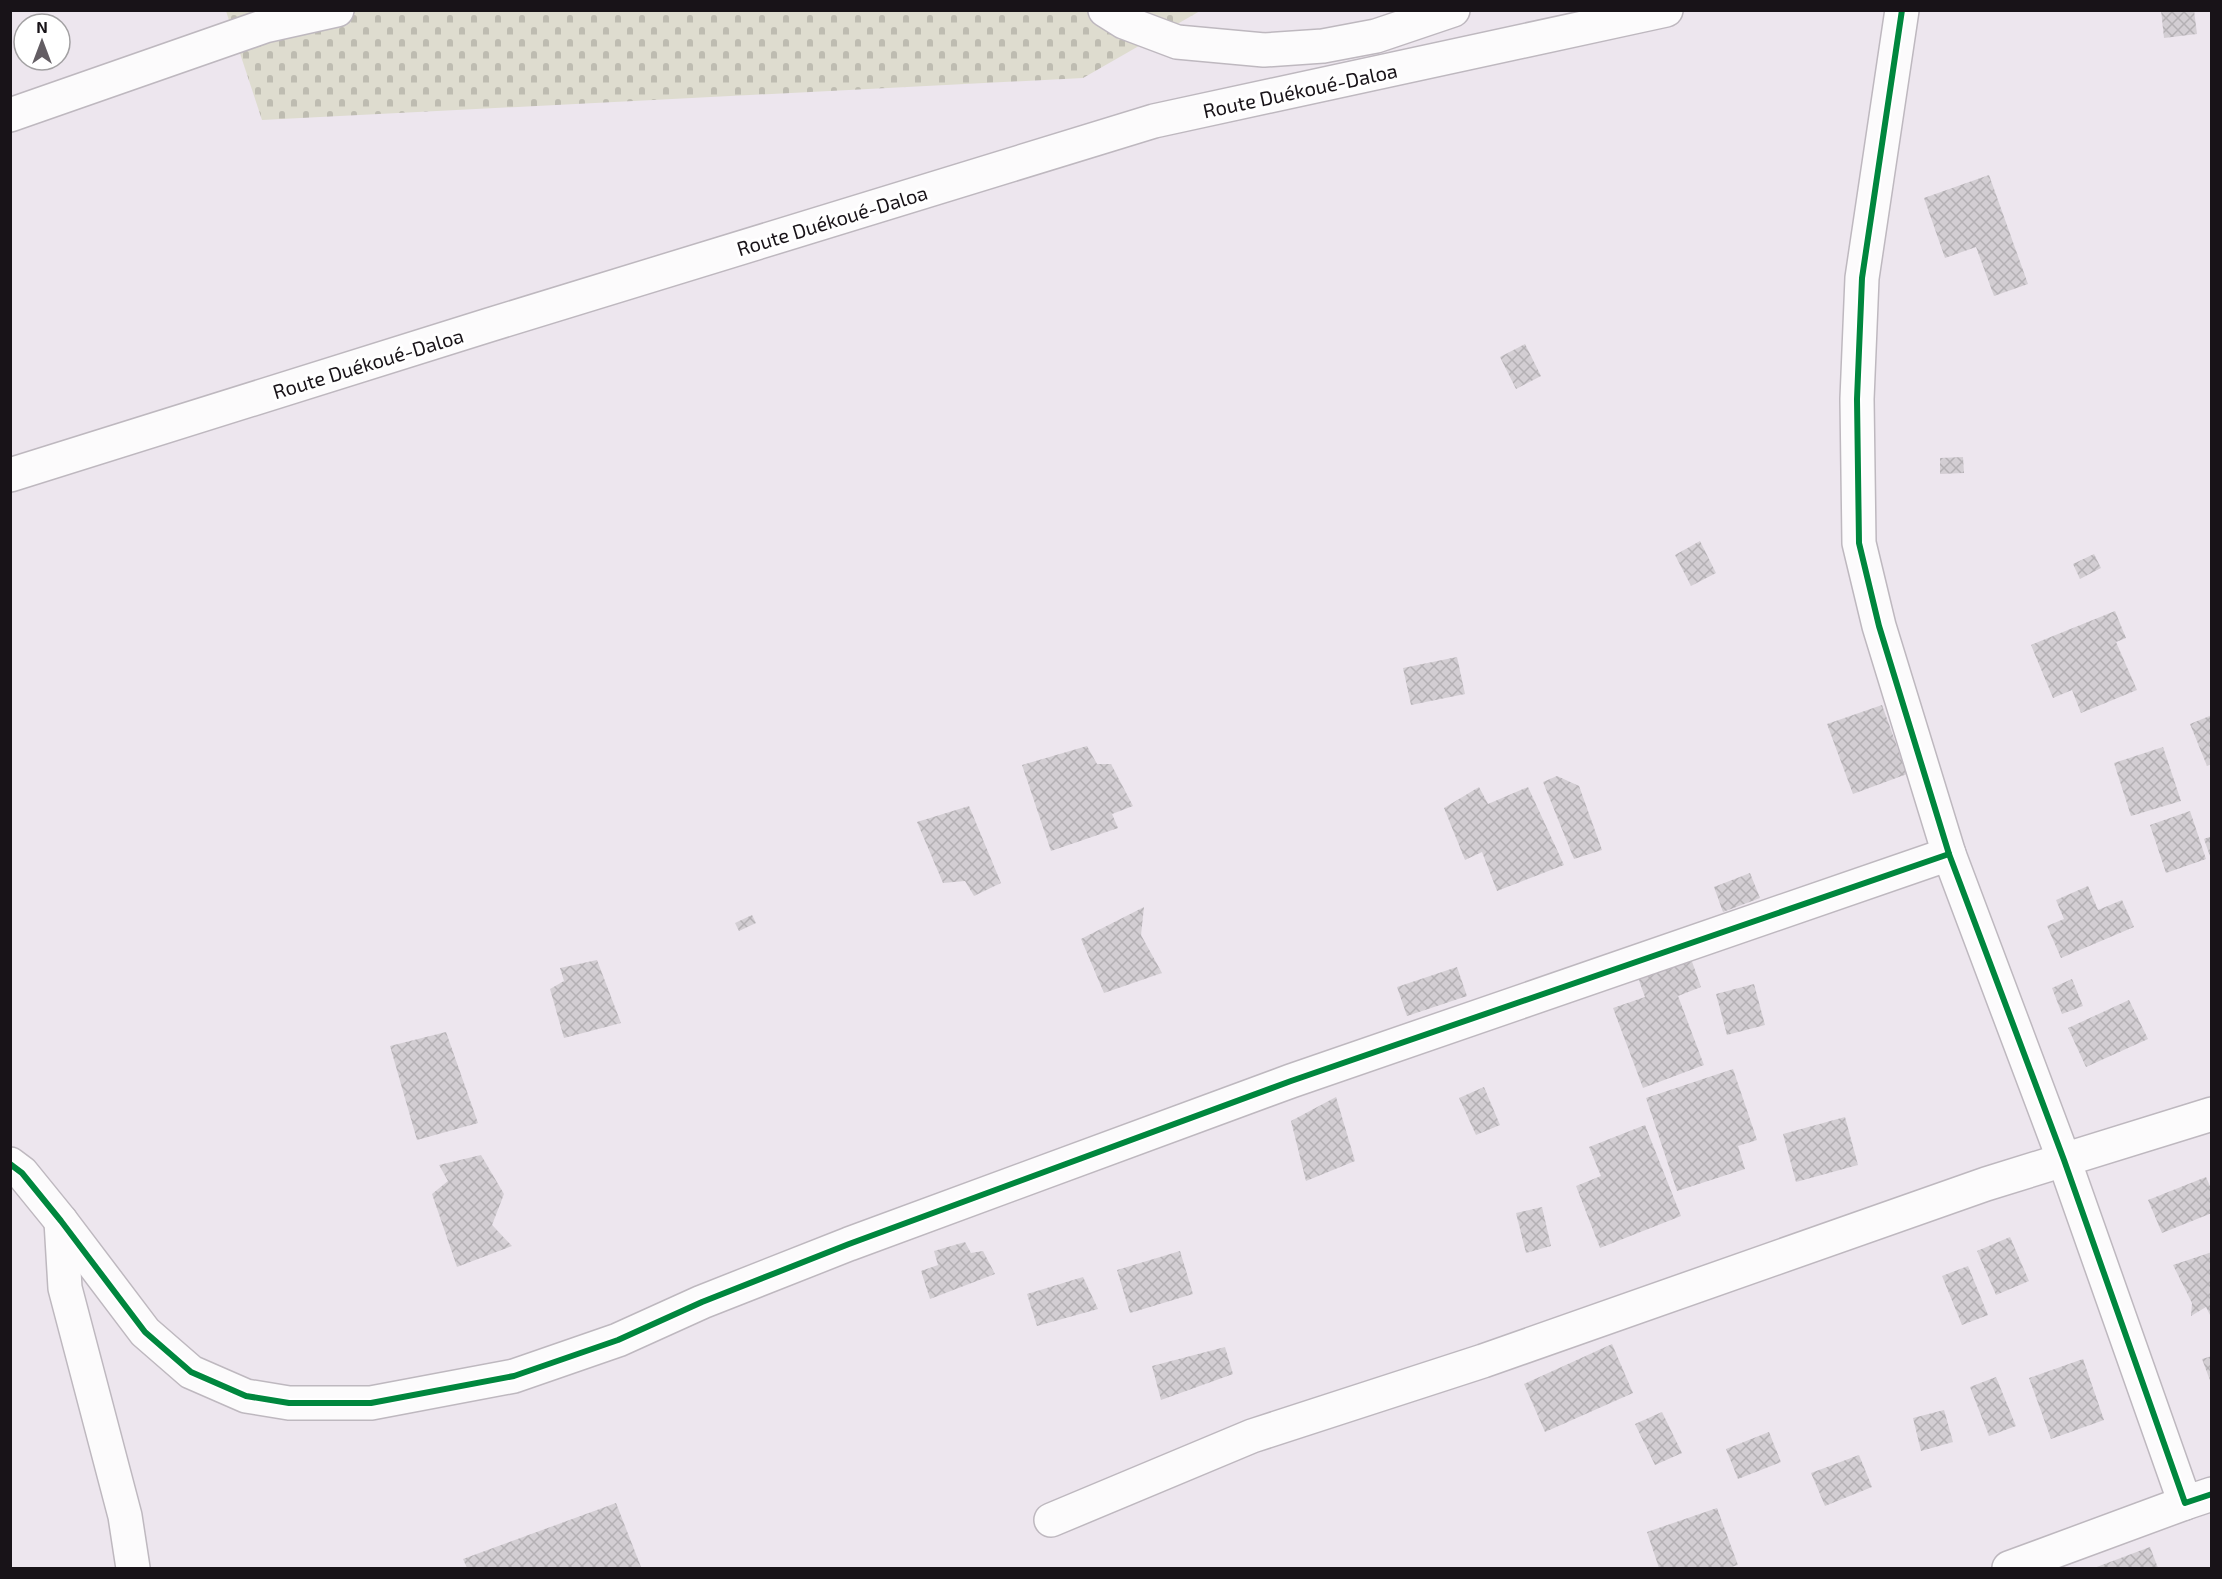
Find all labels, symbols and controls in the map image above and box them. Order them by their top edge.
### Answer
north arrow [12,12,72,72]
text: N [36,17,48,36]
street label: Route Duékoué-Daloa [1201,58,1399,122]
street label: Route Duékoué-Daloa [734,180,930,260]
street label: Route Duékoué-Daloa [270,323,466,403]

